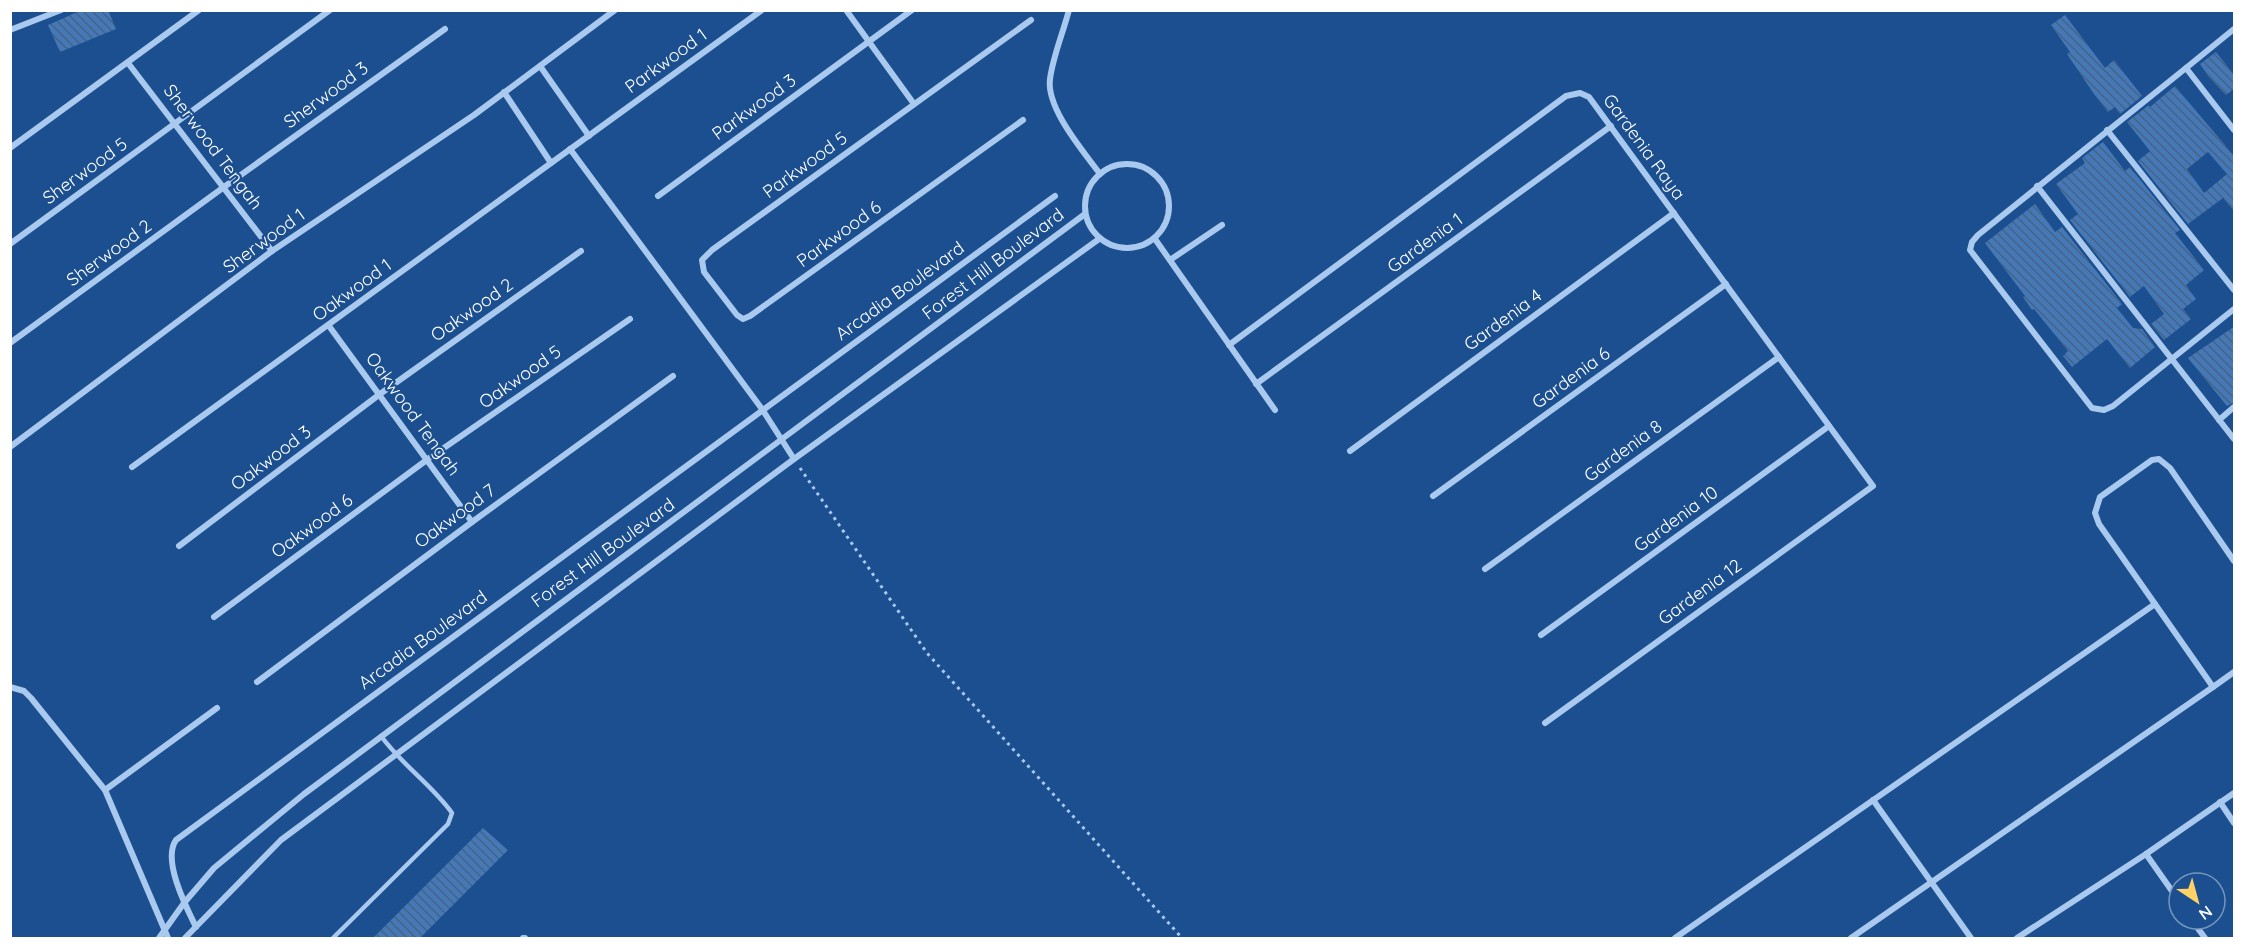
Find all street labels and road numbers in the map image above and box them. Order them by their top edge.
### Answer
street label: Parkwood 1 [620,23,711,98]
street label: Sherwood 3 [279,56,372,133]
street label: Parkwood 3 [707,68,800,145]
street label: Sherwood Tengah [159,79,268,214]
street label: Gardenia Raya [1598,89,1691,204]
street label: Parkwood 5 [758,126,852,203]
street label: Sherwood 5 [38,132,132,209]
street label: Parkwood 6 [792,195,886,272]
street label: Sherwood 1 [218,203,309,278]
street label: Forest Hill Boulevard [917,203,1068,324]
street label: Gardenia 1 [1382,207,1467,278]
street label: Sherwood 2 [62,214,156,291]
street label: Arcadia Boulevard [831,236,969,345]
street label: Oakwood 1 [308,253,396,326]
street label: Oakwood 2 [426,273,517,346]
street label: Gardenia 4 [1459,284,1546,356]
street label: Oakwood 5 [474,340,565,413]
street label: Gardenia 6 [1527,341,1615,414]
street label: Oakwood Tengah [361,347,466,480]
street label: Gardenia 8 [1579,415,1666,487]
street label: Oakwood 3 [226,420,316,495]
street label: Oakwood 7 [410,478,500,553]
street label: Gardenia 10 [1629,480,1722,557]
street label: Oakwood 6 [266,488,357,563]
street label: Forest Hill Boulevard [527,493,679,612]
street label: Gardenia 12 [1653,553,1746,630]
street label: Arcadia Boulevard [354,585,492,694]

